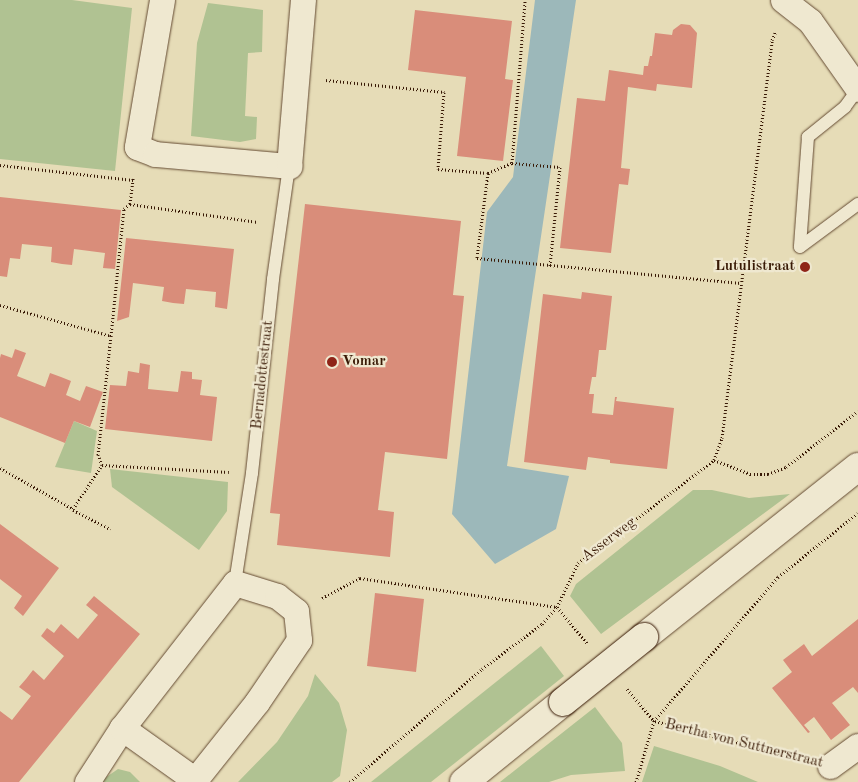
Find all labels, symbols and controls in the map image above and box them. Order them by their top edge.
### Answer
place label: Lutulistraat [715,258,795,276]
marker: Lutulistraat [799,261,811,273]
street label: Bernadottestraat [248,320,278,430]
place label: Vomar [342,353,386,371]
marker: Vomar [326,356,338,368]
street label: Asserweg [578,514,640,566]
street label: Bertha von Suttnerstraat [663,716,825,772]

